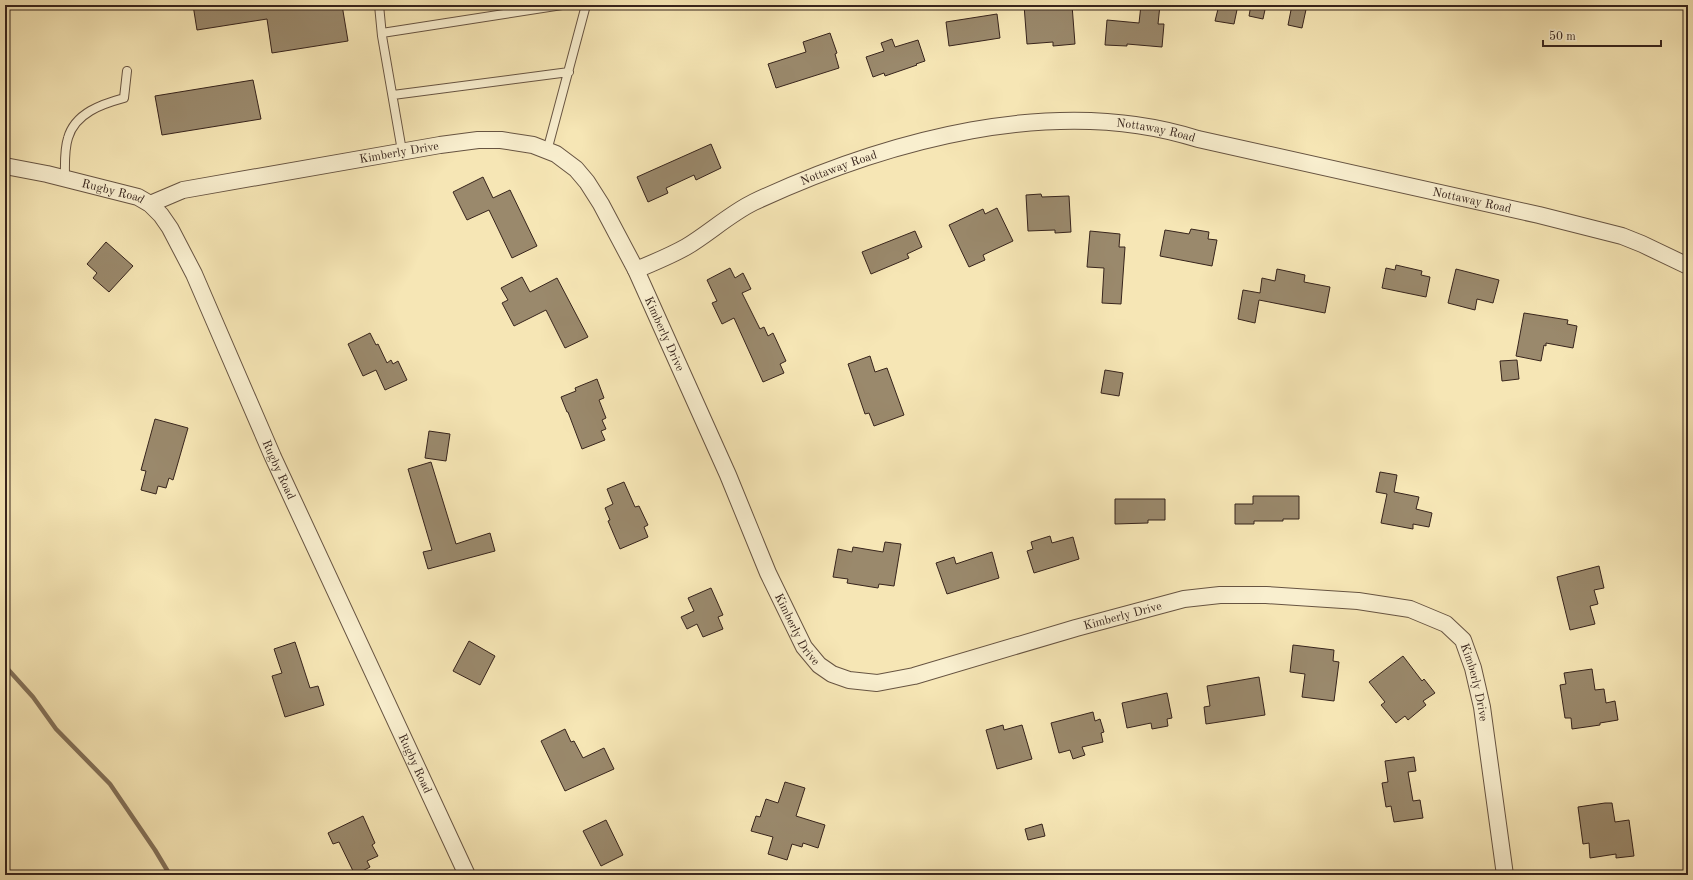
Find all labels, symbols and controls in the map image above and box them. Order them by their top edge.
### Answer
scale bar [1543,22,1661,48]
text: 50 m [1549,30,1576,43]
street label: Nottaway Road [1116,118,1197,145]
street label: Kimberly Drive [358,140,440,166]
street label: Nottaway Road [799,149,879,188]
street label: Rugby Road [80,178,146,206]
street label: Nottaway Road [1431,186,1512,216]
street label: Kimberly Drive [642,295,686,374]
street label: Rugby Road [259,438,297,502]
street label: Kimberly Drive [772,592,822,668]
street label: Kimberly Drive [1082,600,1164,633]
street label: Kimberly Drive [1458,642,1489,723]
street label: Rugby Road [395,732,433,796]

